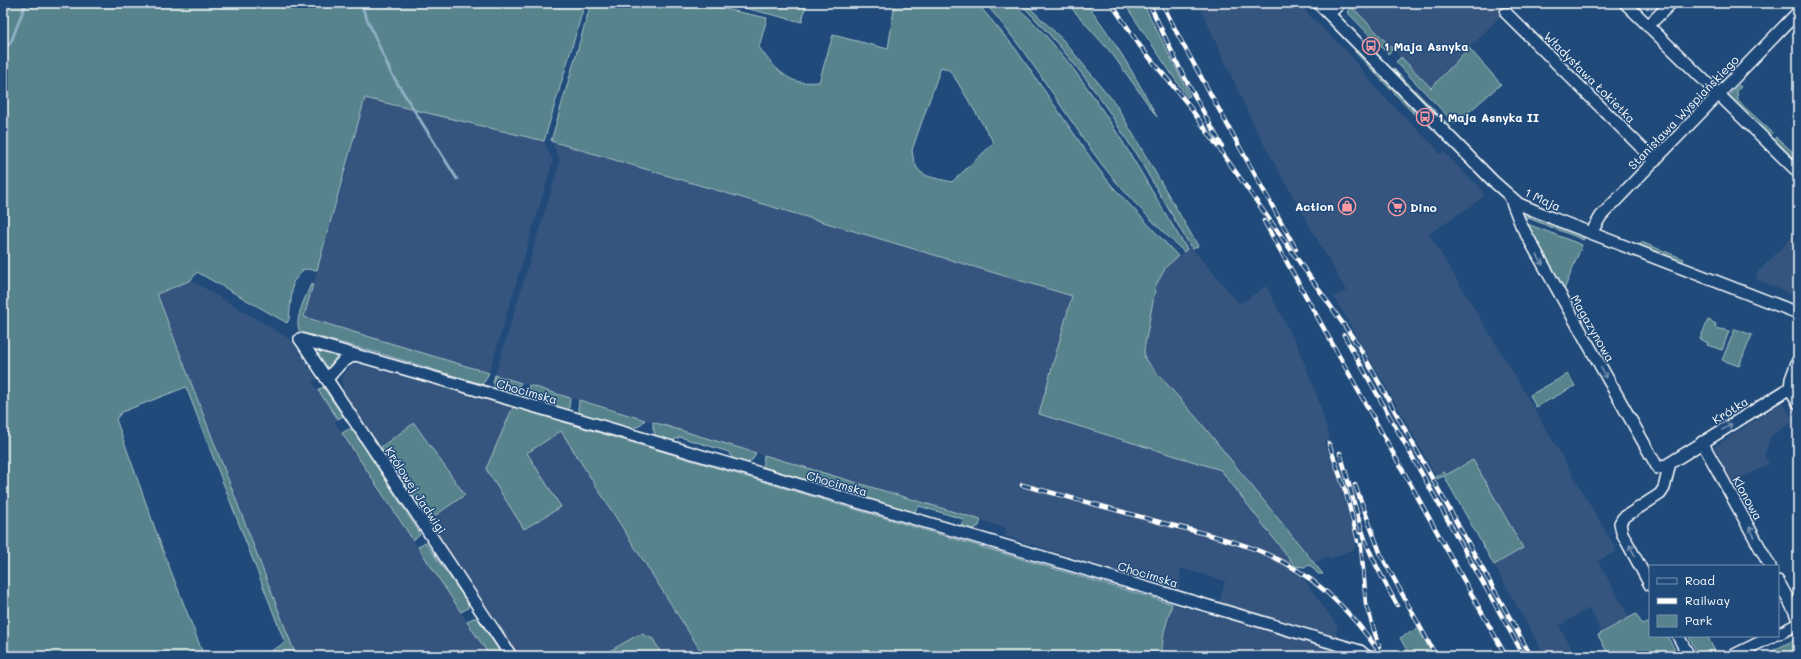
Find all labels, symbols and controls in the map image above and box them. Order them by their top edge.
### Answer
street label: Władysława Łokietka [1541,28,1639,126]
bus stop icon: 1 Maja Asnyka [1361,36,1381,56]
place label: 1 Maja Asnyka [1384,38,1469,54]
street label: Stanisława Wyspiańskiego [1624,52,1742,172]
bus stop icon: 1 Maja Asnyka II [1415,107,1435,127]
place label: 1 Maja Asnyka II [1438,109,1539,125]
street label: 1 Maja [1523,184,1563,214]
shop icon: Action [1337,196,1357,216]
supermarket icon: Dino [1387,197,1407,217]
place label: Action [1295,198,1334,214]
place label: Dino [1410,199,1437,215]
one-way arrow [1536,253,1544,265]
street label: Magazynowa [1567,292,1619,364]
one-way arrow [1600,367,1608,379]
street label: Chocimska [495,375,559,407]
street label: Krótka [1709,393,1751,427]
one-way arrow [1721,423,1732,431]
street label: Królowej Jadwigi [382,444,450,536]
street label: Chocimska [805,467,869,499]
street label: Klonowa [1729,473,1767,523]
one-way arrow [1747,526,1755,538]
one-way arrow [1627,545,1635,557]
street label: Chocimska [1116,557,1180,591]
legend [1649,565,1779,637]
text: Road [1685,572,1715,588]
text: Railway [1685,592,1730,608]
text: Park [1685,612,1712,628]

